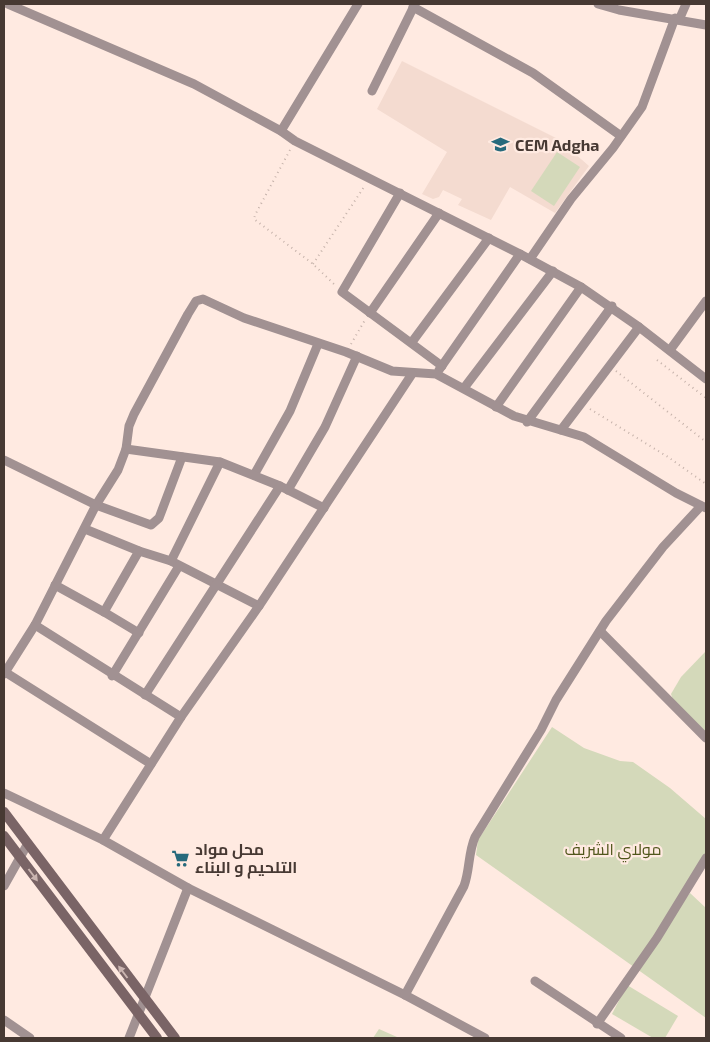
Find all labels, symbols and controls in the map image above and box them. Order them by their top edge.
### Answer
school or university icon: CEM Adgha [491,135,511,155]
place label: CEM Adgha [515,135,599,154]
place label: محل مواد التلحيم و البناء [195,839,297,879]
park label: مولاي الشريف [564,839,662,863]
supermarket icon: محل مواد التلحيم و البناء [171,848,191,868]
one-way arrow [27,868,38,881]
one-way arrow [118,965,128,979]

